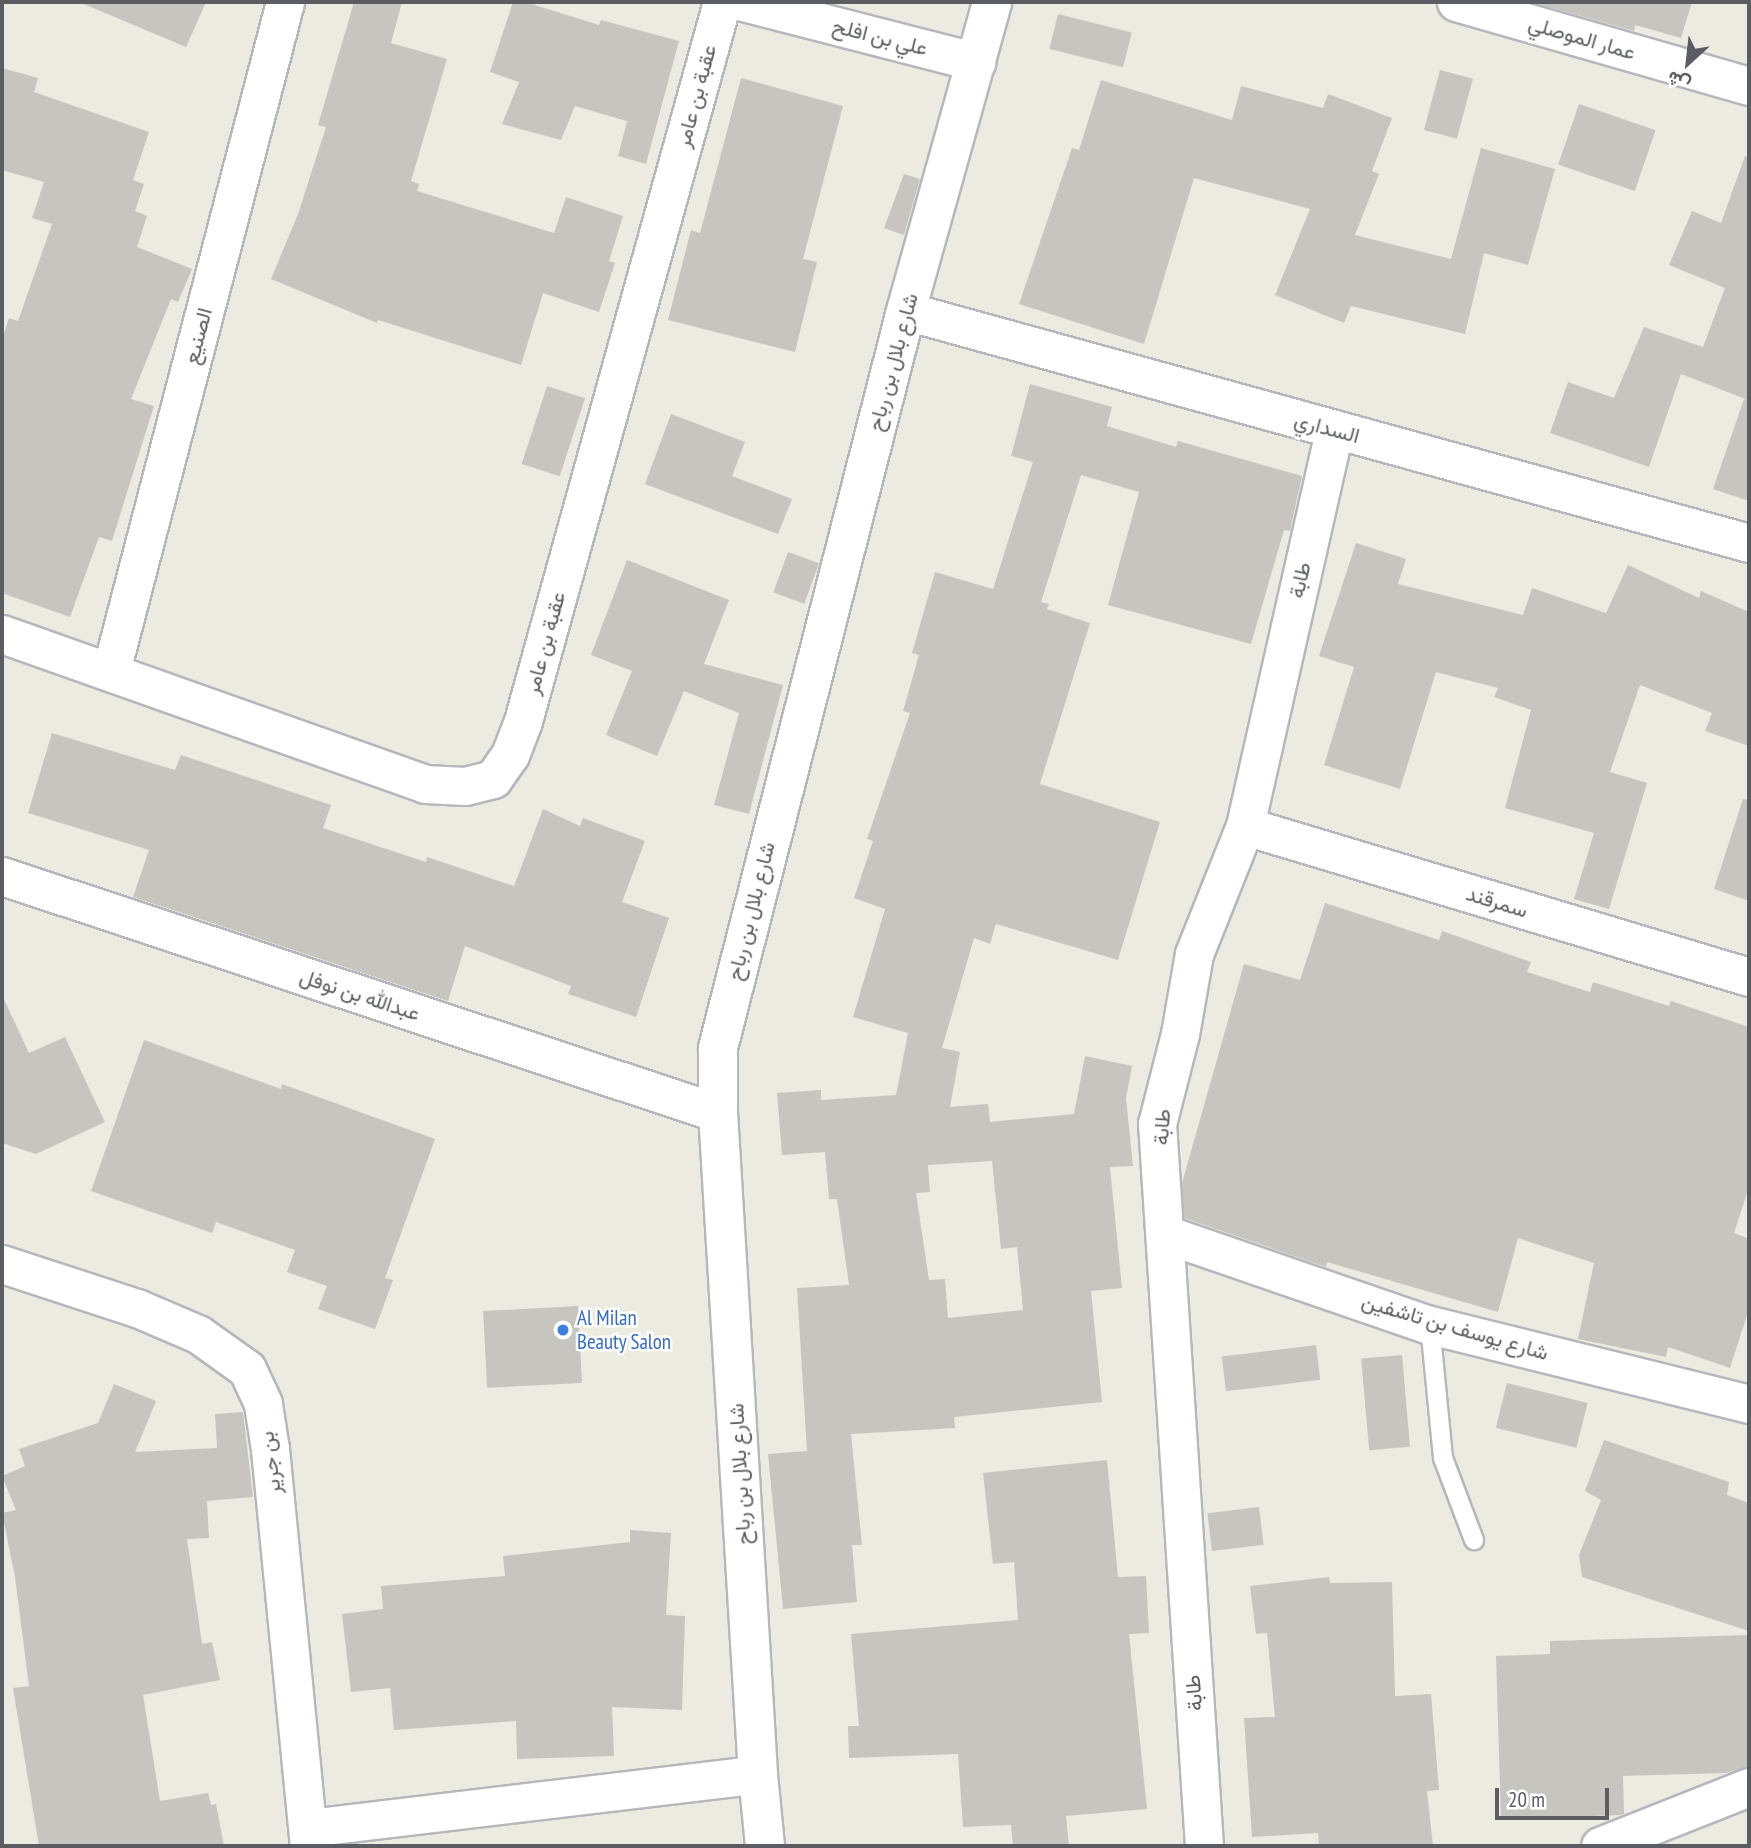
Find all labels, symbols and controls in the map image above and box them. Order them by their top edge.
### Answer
street label: عمار الموصلي [1526,11,1638,65]
street label: علي بن افلح [830,13,930,61]
north arrow [1653,28,1723,98]
street label: عقبة بن عامر [670,42,722,150]
text: ش [1663,66,1694,98]
street label: شارع بلال بن رباح [863,290,923,434]
street label: الصنيع [178,305,218,367]
street label: السداري [1292,407,1362,449]
street label: طابة [1284,560,1316,600]
street label: عقبة بن عامر [519,589,571,697]
street label: شارع بلال بن رباح [722,839,780,983]
street label: سمرقند [1463,881,1531,923]
street label: عبدالله بن نوفل [297,964,423,1026]
street label: طابة [1148,1108,1176,1146]
street label: شارع يوسف بن تاشفين [1359,1288,1551,1366]
place label: Al Milan Beauty Salon [577,1305,672,1355]
marker: Al Milan Beauty Salon [555,1322,571,1338]
street label: شارع بلال بن رباح [724,1403,756,1545]
street label: بن جرير [254,1430,286,1496]
street label: طابة [1180,1674,1208,1712]
scale bar [1499,1774,1613,1818]
text: 20 m [1508,1786,1545,1813]

